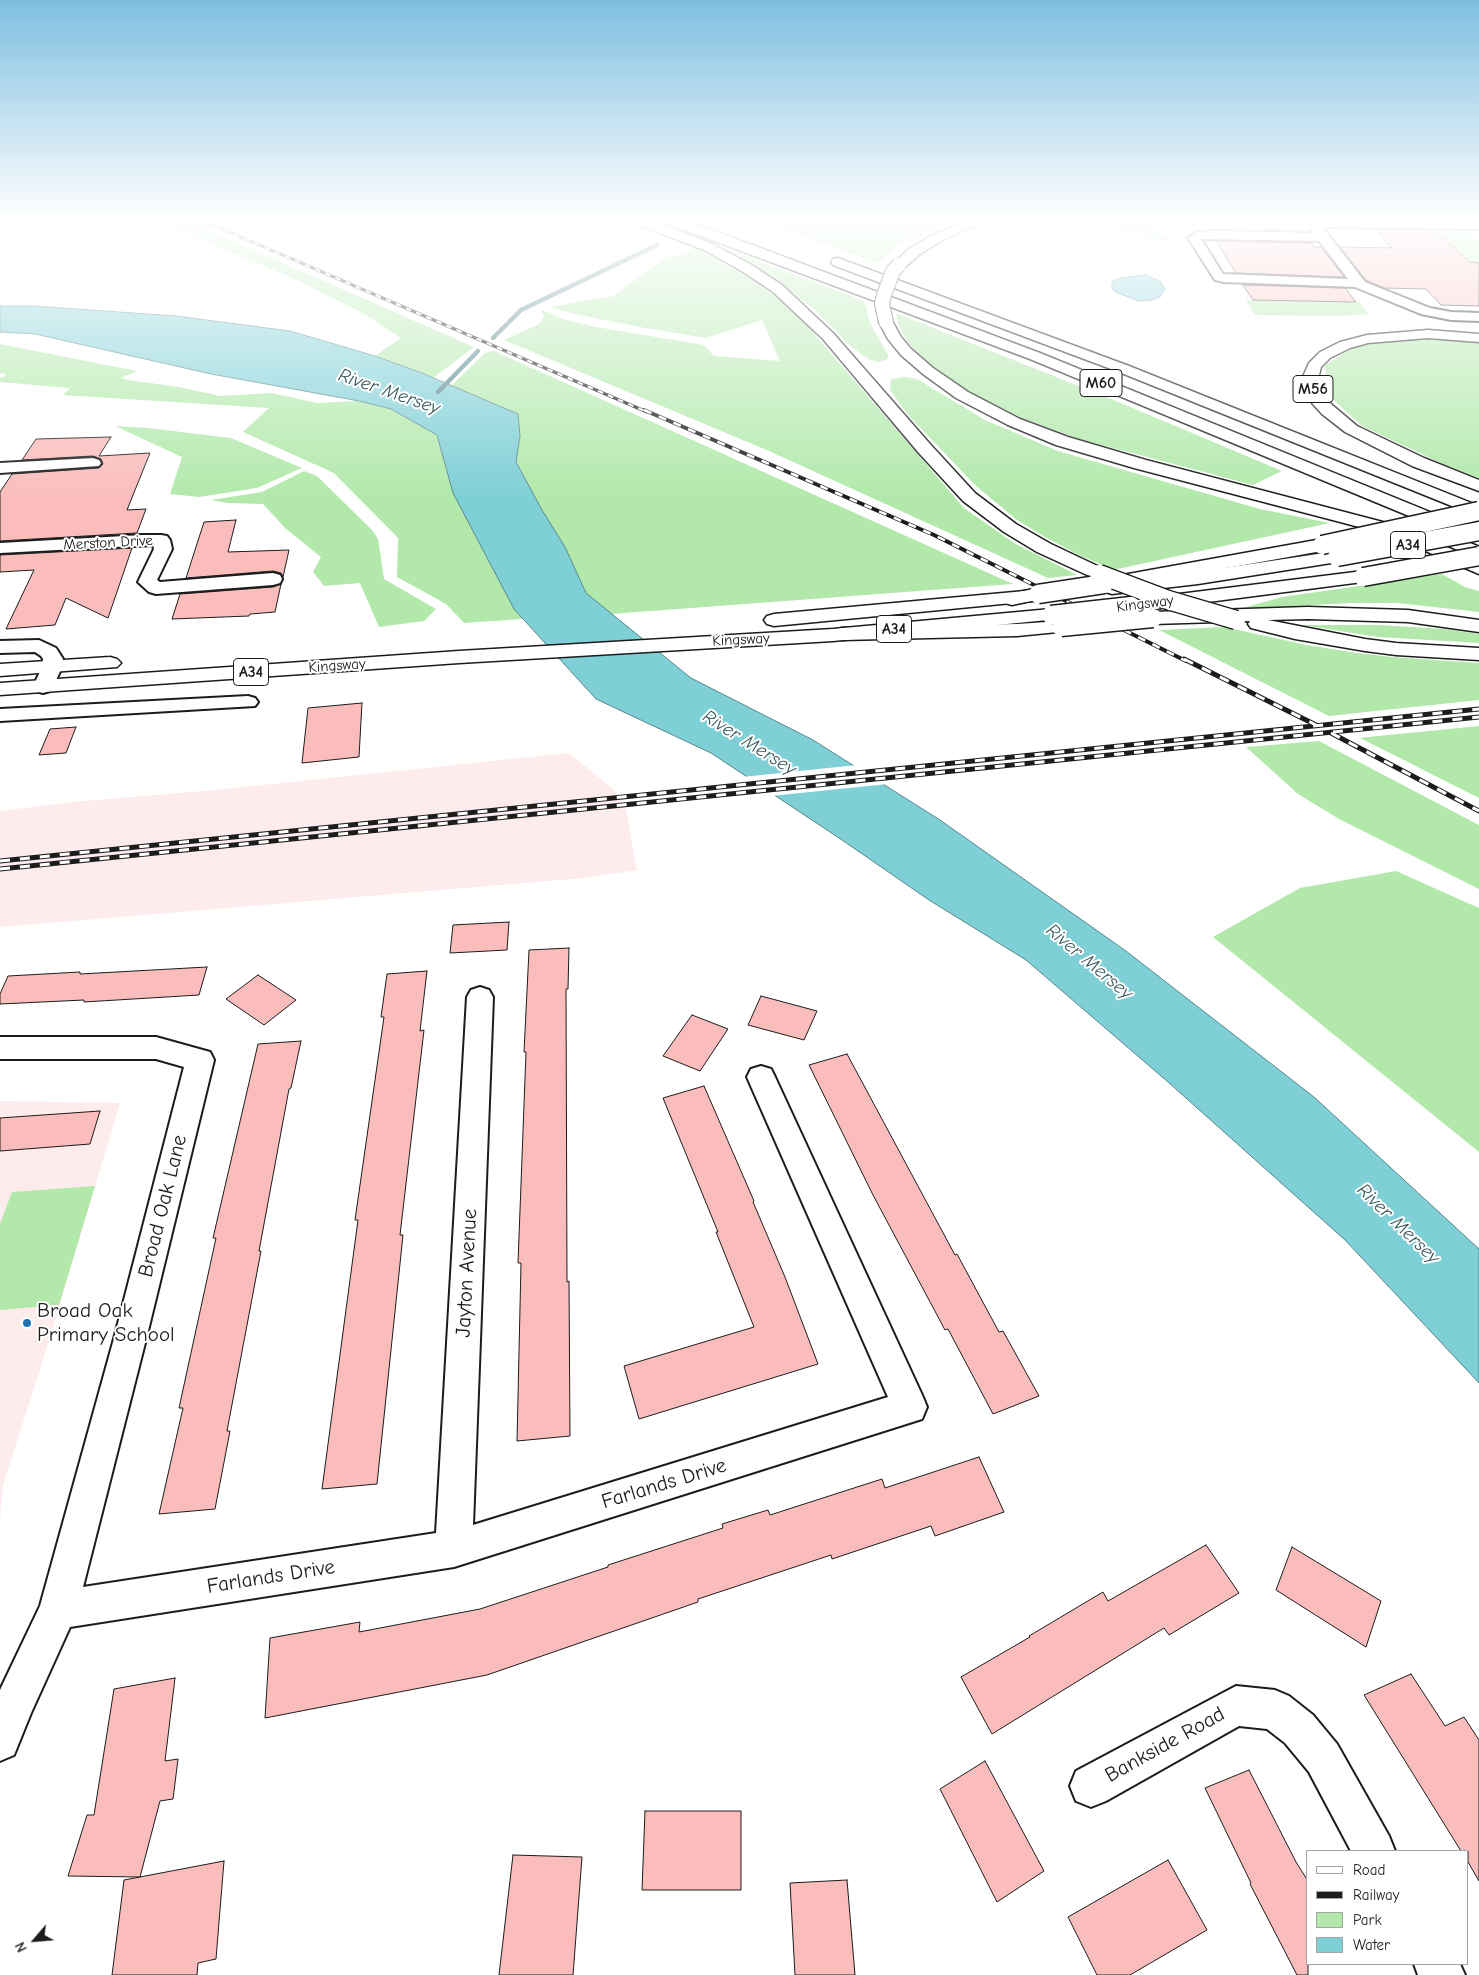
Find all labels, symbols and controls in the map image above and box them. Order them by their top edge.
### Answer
water label: River Mersey [335,364,443,420]
road number: M60 [1080,369,1122,396]
road number: M56 [1293,376,1333,402]
street label: Merston Drive [63,532,153,554]
road number: A34 [1390,532,1426,558]
street label: Kingsway [1115,592,1175,616]
road number: A34 [876,616,912,642]
street label: Kingsway [712,630,770,650]
street label: Kingsway [308,655,366,677]
road number: A34 [234,659,268,686]
water label: River Mersey [698,705,800,781]
water label: River Mersey [1041,919,1137,1005]
street label: Broad Oak Lane [133,1132,193,1280]
water label: River Mersey [1352,1179,1444,1269]
street label: Jayton Avenue [451,1208,483,1338]
place label: Broad Oak Primary School [37,1298,175,1348]
marker: Broad Oak Primary School [21,1317,33,1329]
street label: Farlands Drive [599,1453,729,1515]
street label: Farlands Drive [205,1554,337,1600]
street label: Bankside Road [1101,1702,1229,1788]
legend [1306,1850,1469,1965]
text: Road [1353,1861,1385,1879]
text: Railway [1353,1886,1399,1904]
text: Park [1353,1911,1382,1929]
north arrow [10,1915,60,1965]
text: Water [1353,1936,1390,1954]
text: N [12,1939,31,1955]

